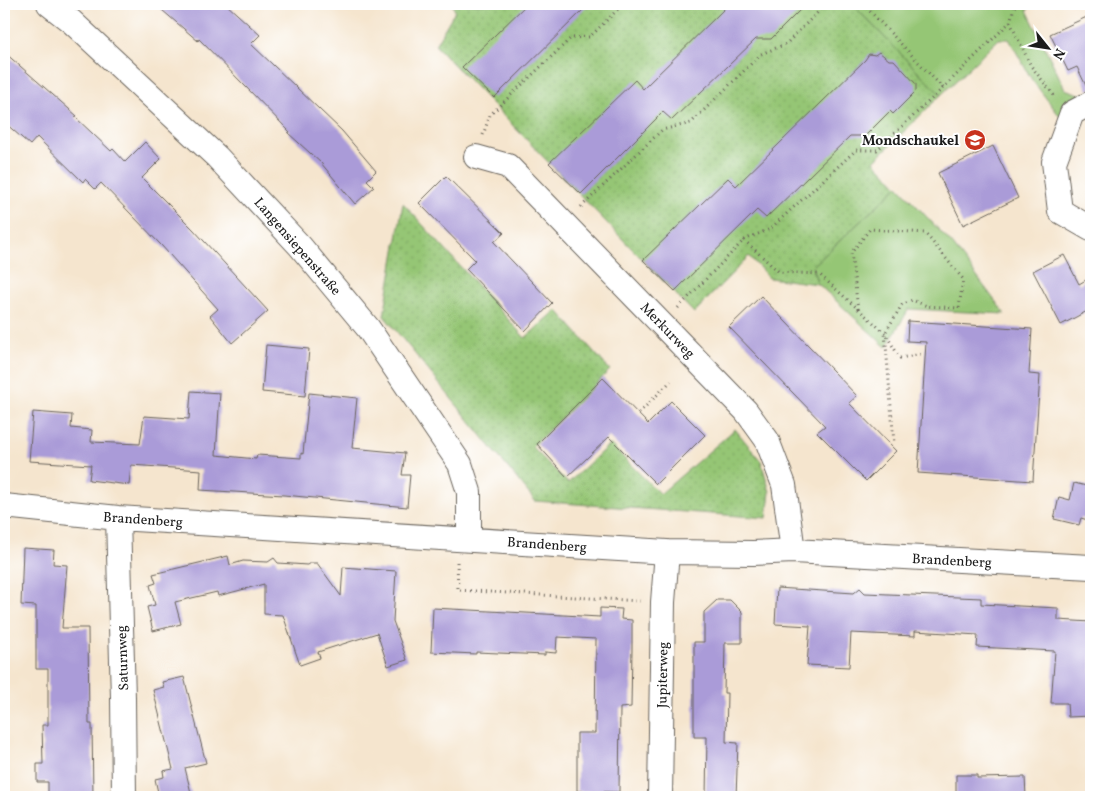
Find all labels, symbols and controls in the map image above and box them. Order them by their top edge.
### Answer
north arrow [1022,22,1072,72]
text: N [1047,45,1069,63]
school or university icon: Mondschaukel [963,128,987,152]
place label: Mondschaukel [862,132,959,151]
street label: Langensiepenstraße [249,194,345,300]
street label: Merkurweg [635,299,698,363]
street label: Brandenberg [102,508,184,533]
street label: Brandenberg [506,533,588,558]
street label: Brandenberg [911,550,992,573]
street label: Saturnweg [113,625,134,691]
street label: Jupiterweg [653,642,674,708]

